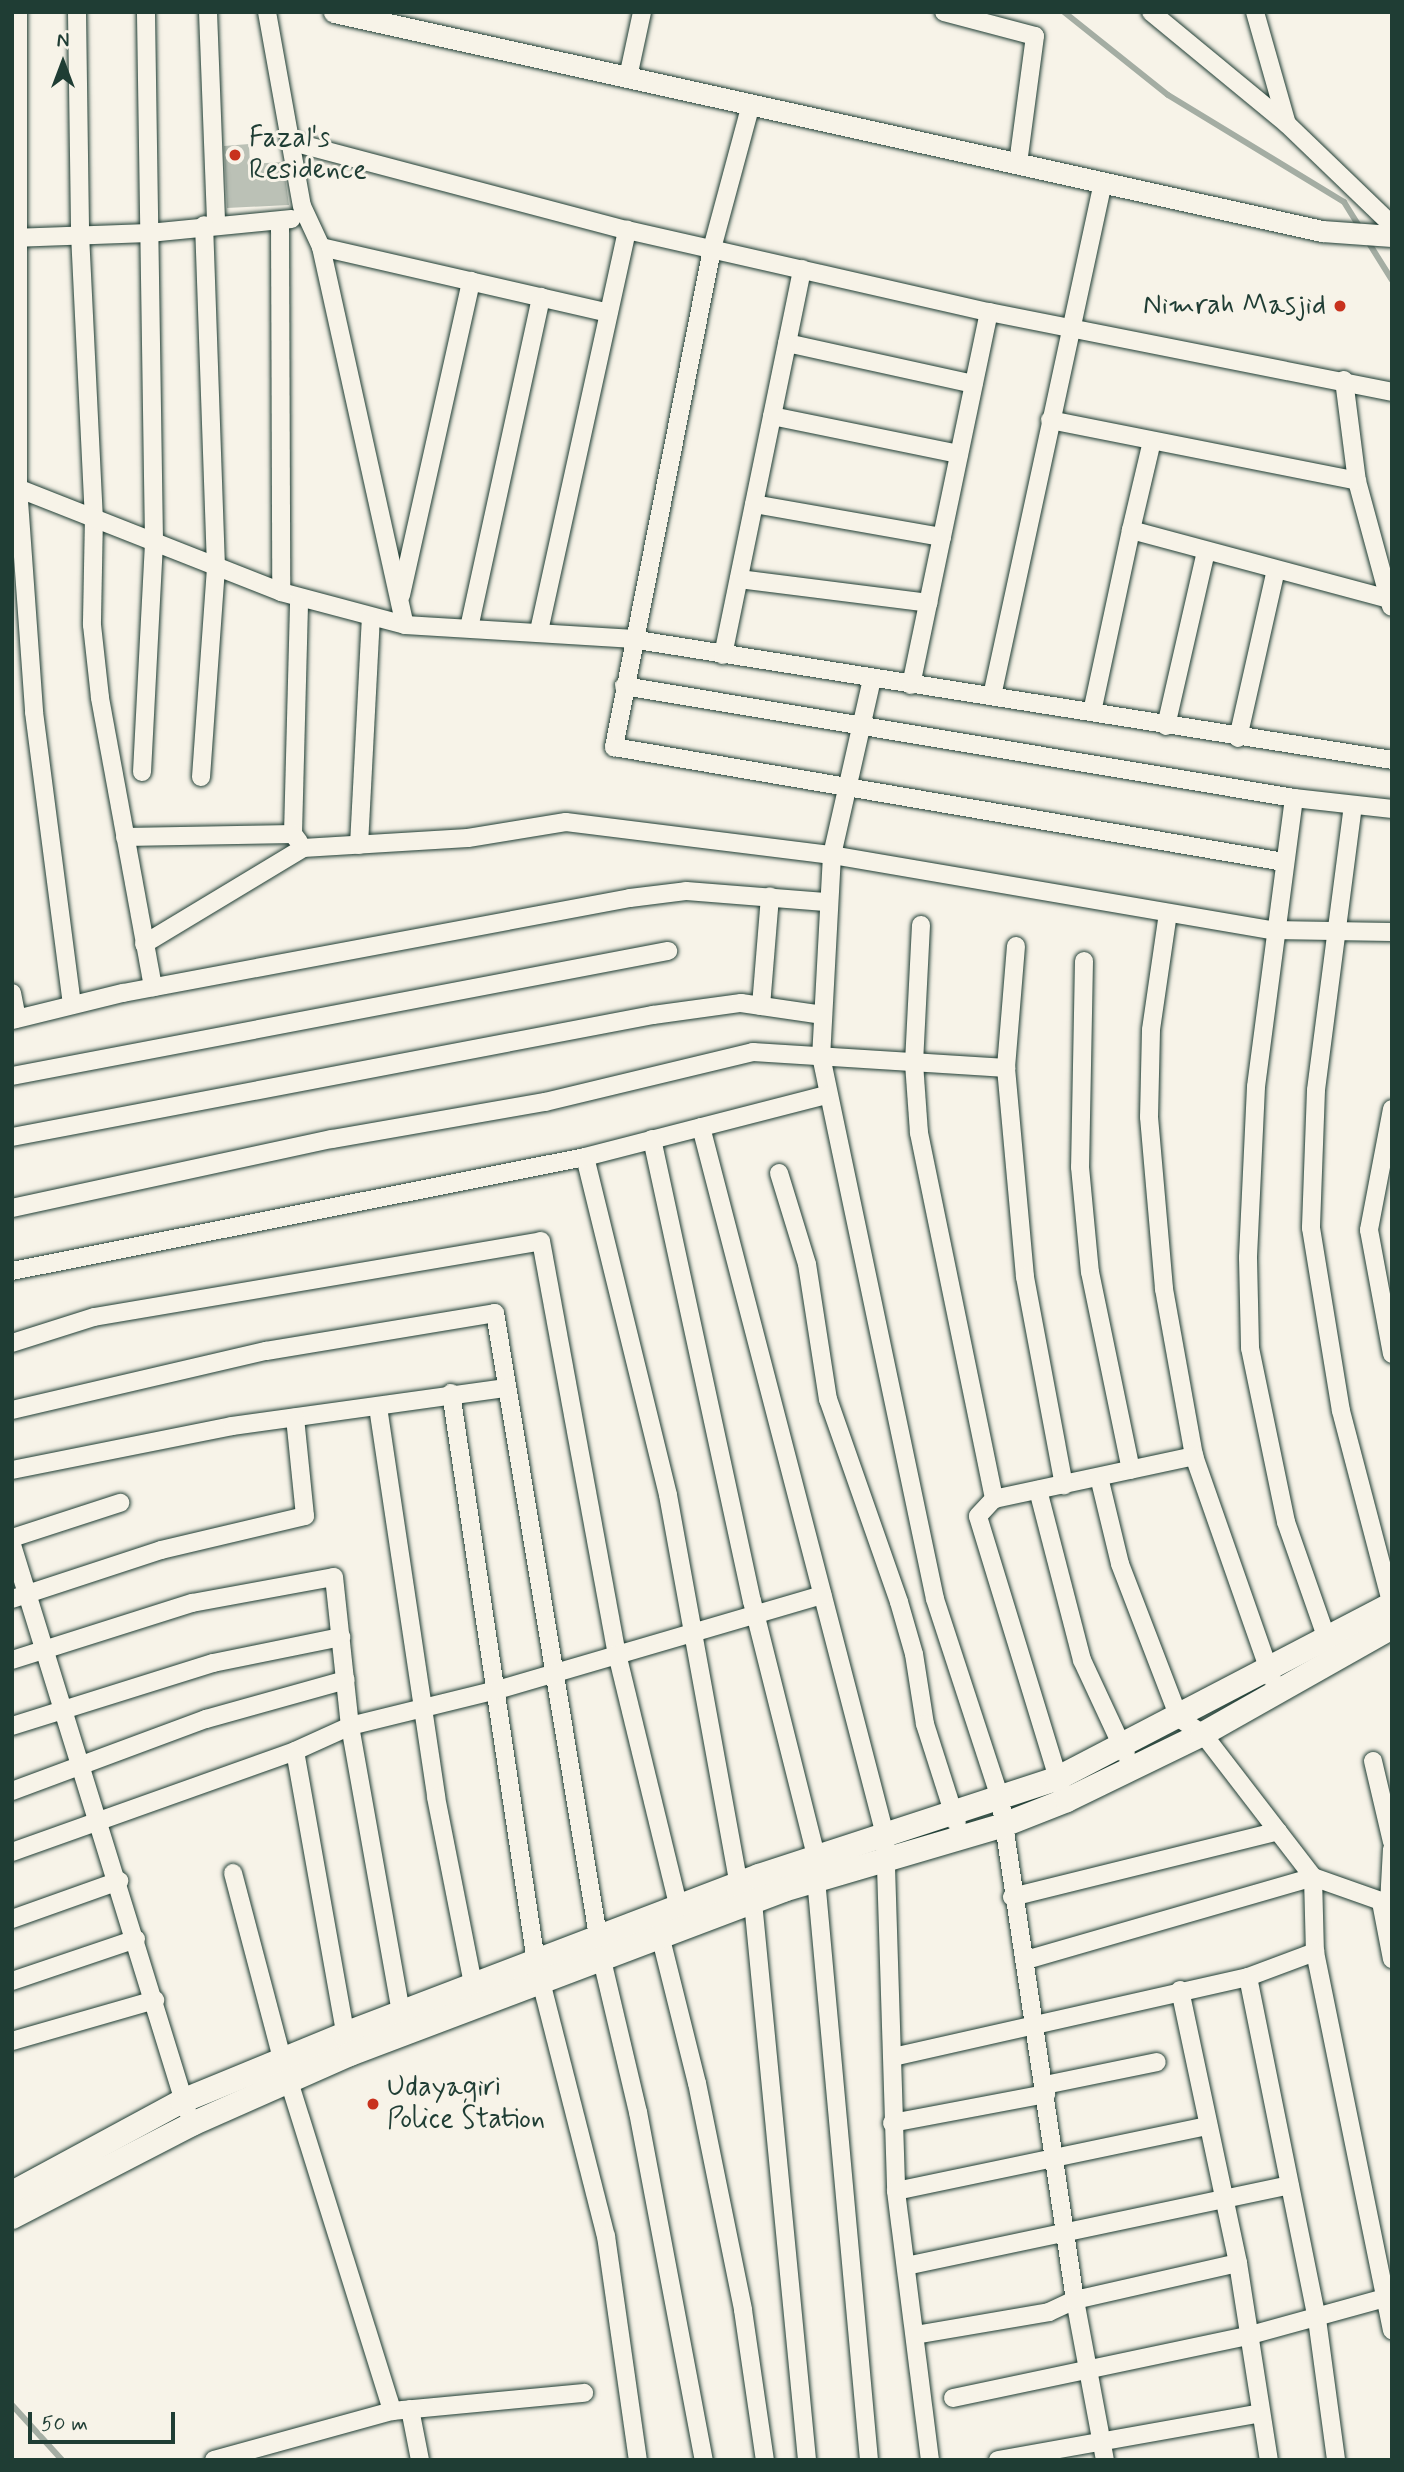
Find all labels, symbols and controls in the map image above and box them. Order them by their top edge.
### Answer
north arrow [28,28,98,98]
text: N [57,29,69,54]
place label: Fazal's Residence [249,122,367,188]
marker: Fazal's Residence [227,147,243,163]
place label: Nimrah Masjid [1148,289,1326,323]
marker: Nimrah Masjid [1332,298,1348,314]
place label: Udayagiri Police Station [387,2071,544,2137]
marker: Udayagiri Police Station [365,2096,381,2112]
scale bar [32,2398,178,2442]
text: 50 m [41,2410,88,2438]

